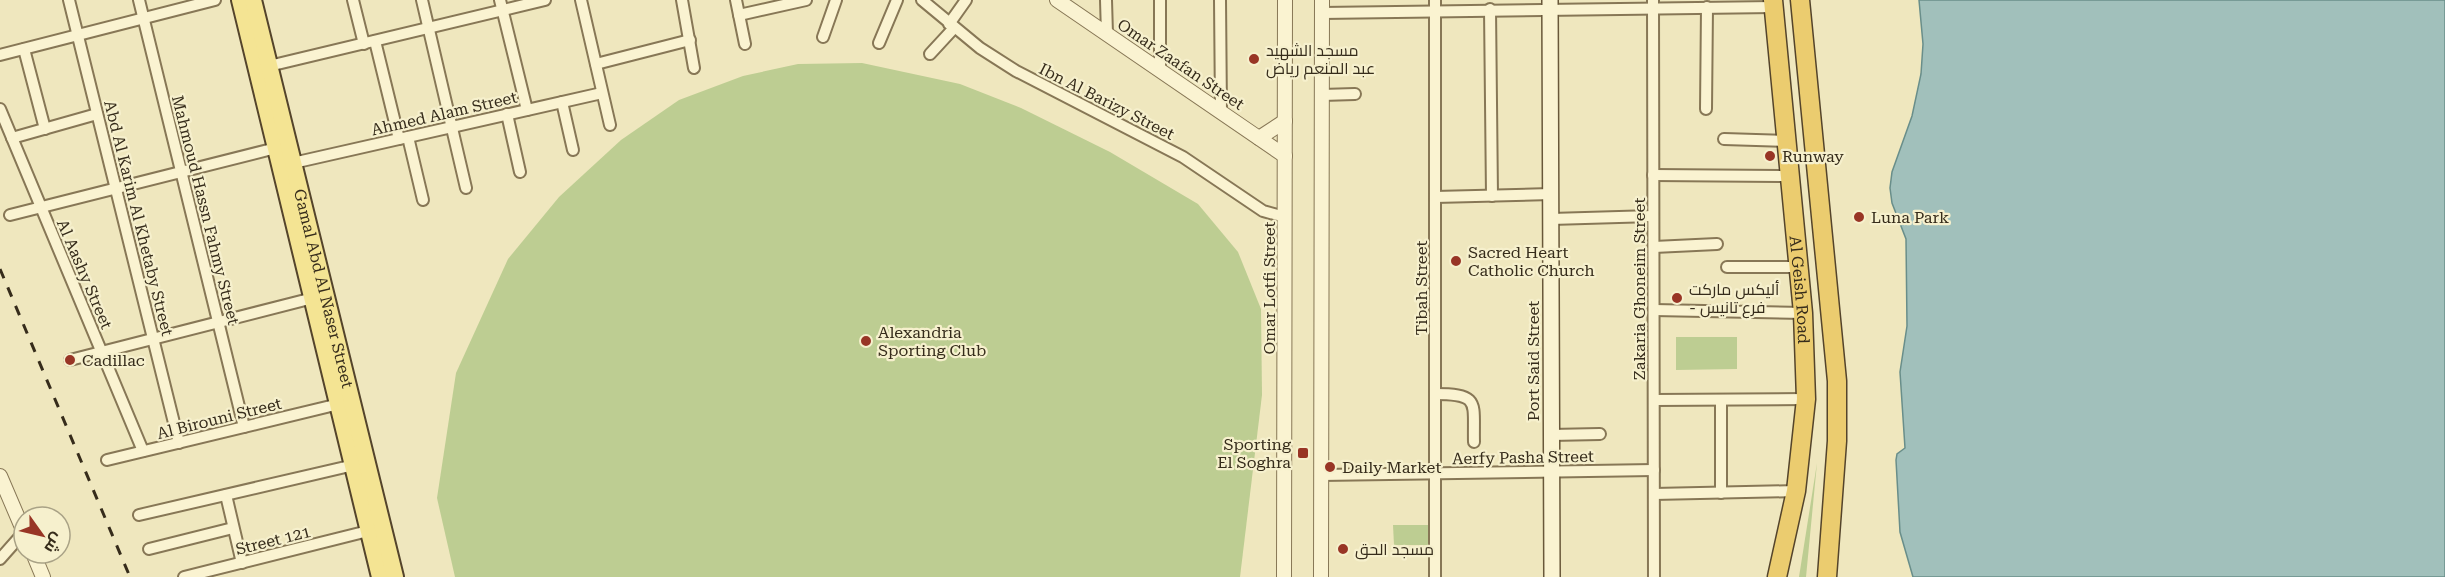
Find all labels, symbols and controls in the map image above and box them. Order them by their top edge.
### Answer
street label: Omar Zaafan Street [1114,15,1248,114]
place label: مسجد الشهيد عبد المنعم رياض [1266,41,1375,80]
marker: مسجد الشهيد عبد المنعم رياض [1247,52,1261,66]
street label: Ibn Al Barizy Street [1036,59,1178,144]
street label: Ahmed Alam Street [369,87,519,140]
street label: Mahmoud Hassn Fahmy Street [168,93,243,327]
street label: Abd Al Karim Al Khetaby Street [100,98,177,338]
place label: Runway [1782,147,1844,166]
marker: Runway [1763,149,1777,163]
street label: Gamal Abd Al Naser Street [290,187,357,390]
street label: Zakaria Ghoneim Street [1630,198,1649,380]
place label: Luna Park [1871,208,1949,227]
marker: Luna Park [1852,210,1866,224]
street label: Al Aashy Street [53,216,116,332]
street label: Omar Lotfi Street [1260,221,1279,355]
street label: Al Geish Road [1786,235,1813,344]
street label: Tibah Street [1412,241,1431,335]
place label: Sacred Heart Catholic Church [1468,243,1594,280]
marker: Sacred Heart Catholic Church [1449,254,1463,268]
place label: أليكس ماركت - فرع تانيس [1689,280,1779,319]
marker: أليكس ماركت - فرع تانيس [1670,291,1684,305]
street label: Port Said Street [1524,301,1543,421]
place label: Alexandria Sporting Club [878,323,986,360]
marker: Alexandria Sporting Club [859,334,873,348]
place label: Cadillac [82,351,145,370]
marker: Cadillac [63,353,77,367]
street label: Al Birouni Street [155,394,283,443]
place label: Sporting El Soghra [1217,435,1292,472]
marker: Sporting El Soghra [1296,446,1310,460]
street label: Aerfy Pasha Street [1452,447,1594,468]
place label: Daily Market [1342,458,1441,477]
marker: Daily Market [1323,460,1337,474]
north arrow [12,505,72,565]
street label: Street 121 [234,522,313,559]
text: ش [40,529,68,557]
place label: مسجد الحق [1355,540,1434,560]
marker: مسجد الحق [1336,542,1350,556]

